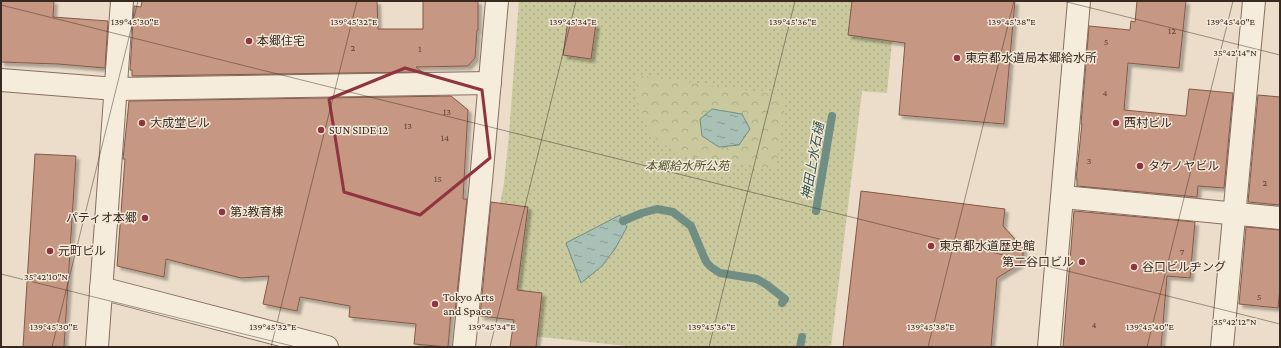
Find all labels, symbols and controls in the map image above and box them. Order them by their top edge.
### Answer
text: 139°45'30"E [111,16,159,27]
text: 139°45'32"E [331,16,378,27]
text: 139°45'34"E [549,16,597,27]
text: 139°45'36"E [769,16,817,27]
text: 139°45'38"E [988,16,1036,27]
text: 139°45'40"E [1207,16,1255,27]
house number: 12 [1168,25,1176,36]
place label: 本郷住宅 [257,34,305,48]
marker: 本郷住宅 [244,36,254,46]
house number: 5 [1104,36,1109,47]
house number: 2 [351,42,356,53]
house number: 1 [418,43,422,54]
text: 35°42'14"N [1213,47,1257,58]
place label: 東京都水道局本郷給水所 [965,51,1097,65]
marker: 東京都水道局本郷給水所 [952,53,962,63]
house number: 4 [1102,87,1108,98]
house number: 13 [443,106,451,117]
place label: 大成堂ビル [150,116,210,130]
place label: 西村ビル [1124,116,1172,130]
marker: 大成堂ビル [137,118,147,128]
marker: 西村ビル [1111,118,1121,128]
water label: 神田上水石樋 [798,119,827,201]
house number: 13 [404,120,412,131]
place label: SUN SIDE 12 [329,123,389,137]
marker: SUN SIDE 12 [316,125,326,135]
house number: 14 [441,132,449,143]
house number: 3 [1087,155,1092,166]
park label: 本郷給水所公苑 [645,159,731,173]
place label: タケノヤビル [1148,159,1219,173]
marker: タケノヤビル [1135,161,1145,171]
house number: 15 [434,173,442,184]
house number: 2 [1263,177,1268,188]
place label: 第2教育棟 [230,205,284,219]
marker: 第2教育棟 [217,207,227,217]
place label: パティオ本郷 [66,211,137,225]
marker: パティオ本郷 [140,213,150,223]
place label: 東京都水道歴史館 [939,239,1035,253]
marker: 東京都水道歴史館 [926,241,936,251]
place label: 元町ビル [58,244,106,258]
marker: 元町ビル [45,246,55,256]
house number: 7 [1180,246,1185,257]
place label: 第二谷口ビル [1002,255,1074,269]
marker: 第二谷口ビル [1077,257,1087,267]
place label: 谷口ビルヂング [1142,260,1226,274]
marker: 谷口ビルヂング [1129,262,1139,272]
text: 35°42'10"N [24,271,68,282]
place label: Tokyo Arts and Space [443,290,494,318]
house number: 5 [1257,291,1262,302]
marker: Tokyo Arts and Space [430,299,440,309]
text: 35°42'12"N [1213,316,1257,327]
house number: 4 [1091,319,1097,330]
text: 139°45'30"E [30,321,78,332]
text: 139°45'32"E [250,321,297,332]
text: 139°45'34"E [468,321,516,332]
text: 139°45'36"E [688,321,736,332]
text: 139°45'38"E [907,321,955,332]
text: 139°45'40"E [1126,321,1174,332]

